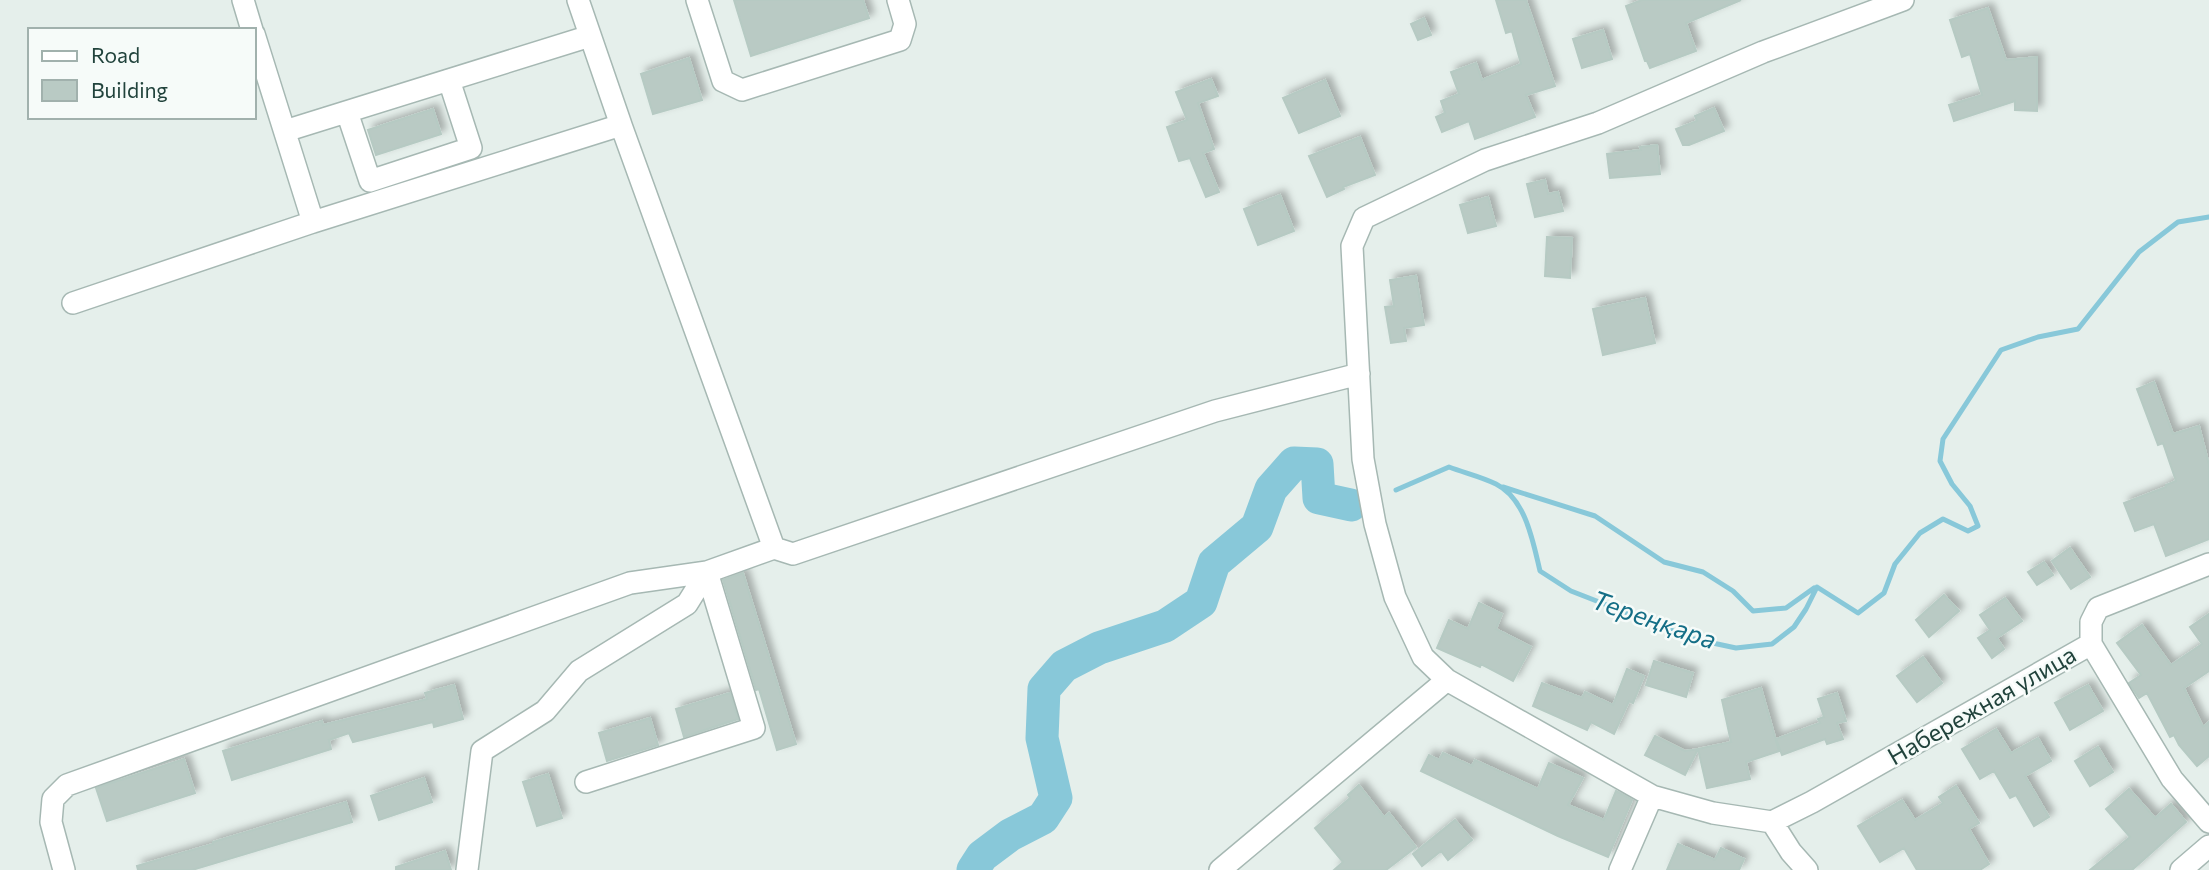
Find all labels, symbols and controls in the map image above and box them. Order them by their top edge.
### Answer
legend [28,28,256,119]
text: Road [91,42,140,67]
text: Building [91,77,168,102]
water label: Тереңқара [1588,583,1721,654]
street label: Набережная улица [1882,639,2080,770]

